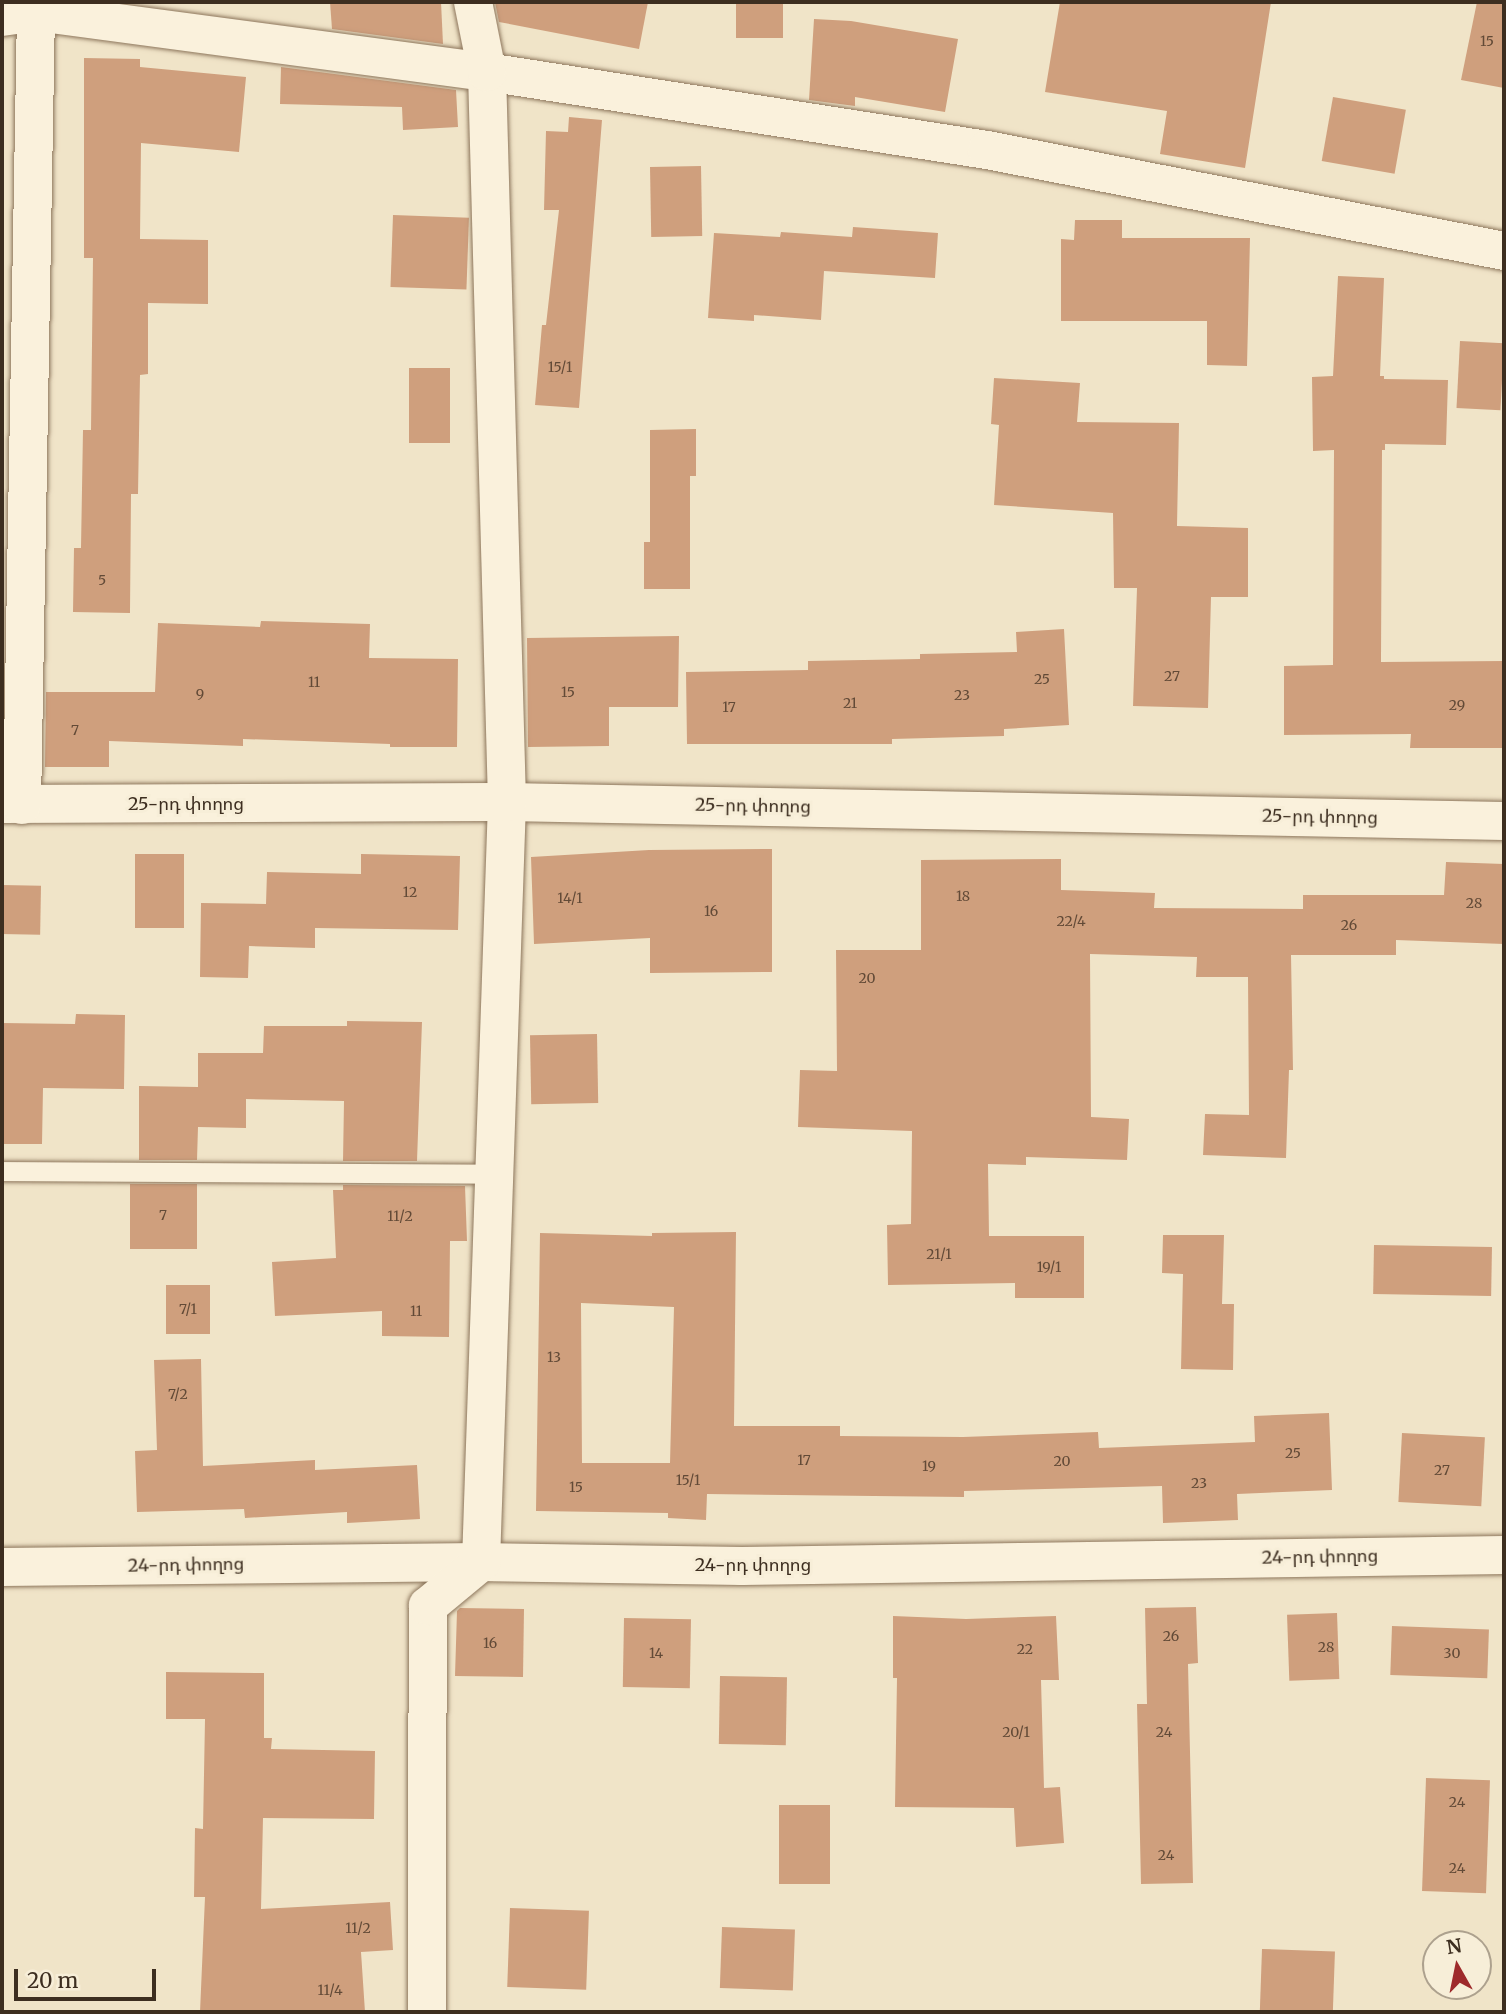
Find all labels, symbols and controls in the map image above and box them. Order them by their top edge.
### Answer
house number: 15 [1480,33,1494,49]
house number: 15/1 [548,359,572,375]
house number: 5 [98,572,106,588]
house number: 27 [1164,668,1180,684]
house number: 25 [1034,671,1050,687]
house number: 11 [308,674,320,690]
house number: 15 [561,684,575,700]
house number: 9 [196,686,204,702]
house number: 23 [954,687,970,703]
house number: 21 [843,695,857,711]
house number: 29 [1449,697,1465,713]
house number: 17 [722,699,736,715]
house number: 7 [71,722,79,738]
street label: 25-րդ փողոց [128,793,244,815]
street label: 25-րդ փողոց [695,794,811,818]
street label: 25-րդ փողոց [1262,805,1378,829]
house number: 12 [403,884,417,900]
house number: 18 [956,888,970,904]
house number: 14/1 [557,890,583,906]
house number: 28 [1466,895,1482,911]
house number: 16 [704,903,718,919]
house number: 22/4 [1056,913,1086,929]
house number: 26 [1341,917,1357,933]
house number: 20 [858,970,876,986]
house number: 7 [159,1207,167,1223]
house number: 11/2 [387,1208,413,1224]
house number: 21/1 [926,1246,952,1262]
house number: 19/1 [1037,1259,1061,1275]
house number: 7/1 [179,1301,197,1317]
house number: 11 [410,1303,422,1319]
house number: 13 [547,1349,561,1365]
house number: 7/2 [168,1386,188,1402]
house number: 25 [1285,1445,1301,1461]
house number: 17 [797,1452,811,1468]
house number: 20 [1053,1453,1071,1469]
house number: 19 [922,1458,936,1474]
house number: 27 [1434,1462,1450,1478]
house number: 15/1 [676,1472,700,1488]
house number: 23 [1191,1475,1207,1491]
house number: 15 [569,1479,583,1495]
street label: 24-րդ փողոց [1261,1545,1379,1569]
street label: 24-րդ փողոց [127,1553,245,1577]
street label: 24-րդ փողոց [695,1554,811,1576]
house number: 26 [1163,1628,1179,1644]
house number: 16 [483,1635,497,1651]
house number: 28 [1318,1639,1334,1655]
house number: 22 [1017,1641,1033,1657]
house number: 14 [649,1645,663,1661]
house number: 30 [1444,1645,1460,1661]
house number: 20/1 [1002,1724,1030,1740]
house number: 24 [1156,1724,1172,1740]
house number: 24 [1449,1794,1465,1810]
house number: 24 [1158,1847,1174,1863]
house number: 24 [1449,1860,1465,1876]
house number: 11/2 [345,1920,371,1936]
north arrow [1422,1930,1492,2000]
text: N [1445,1933,1463,1959]
scale bar [18,1954,159,1998]
text: 20 m [27,1967,78,1994]
house number: 11/4 [317,1982,343,1998]

